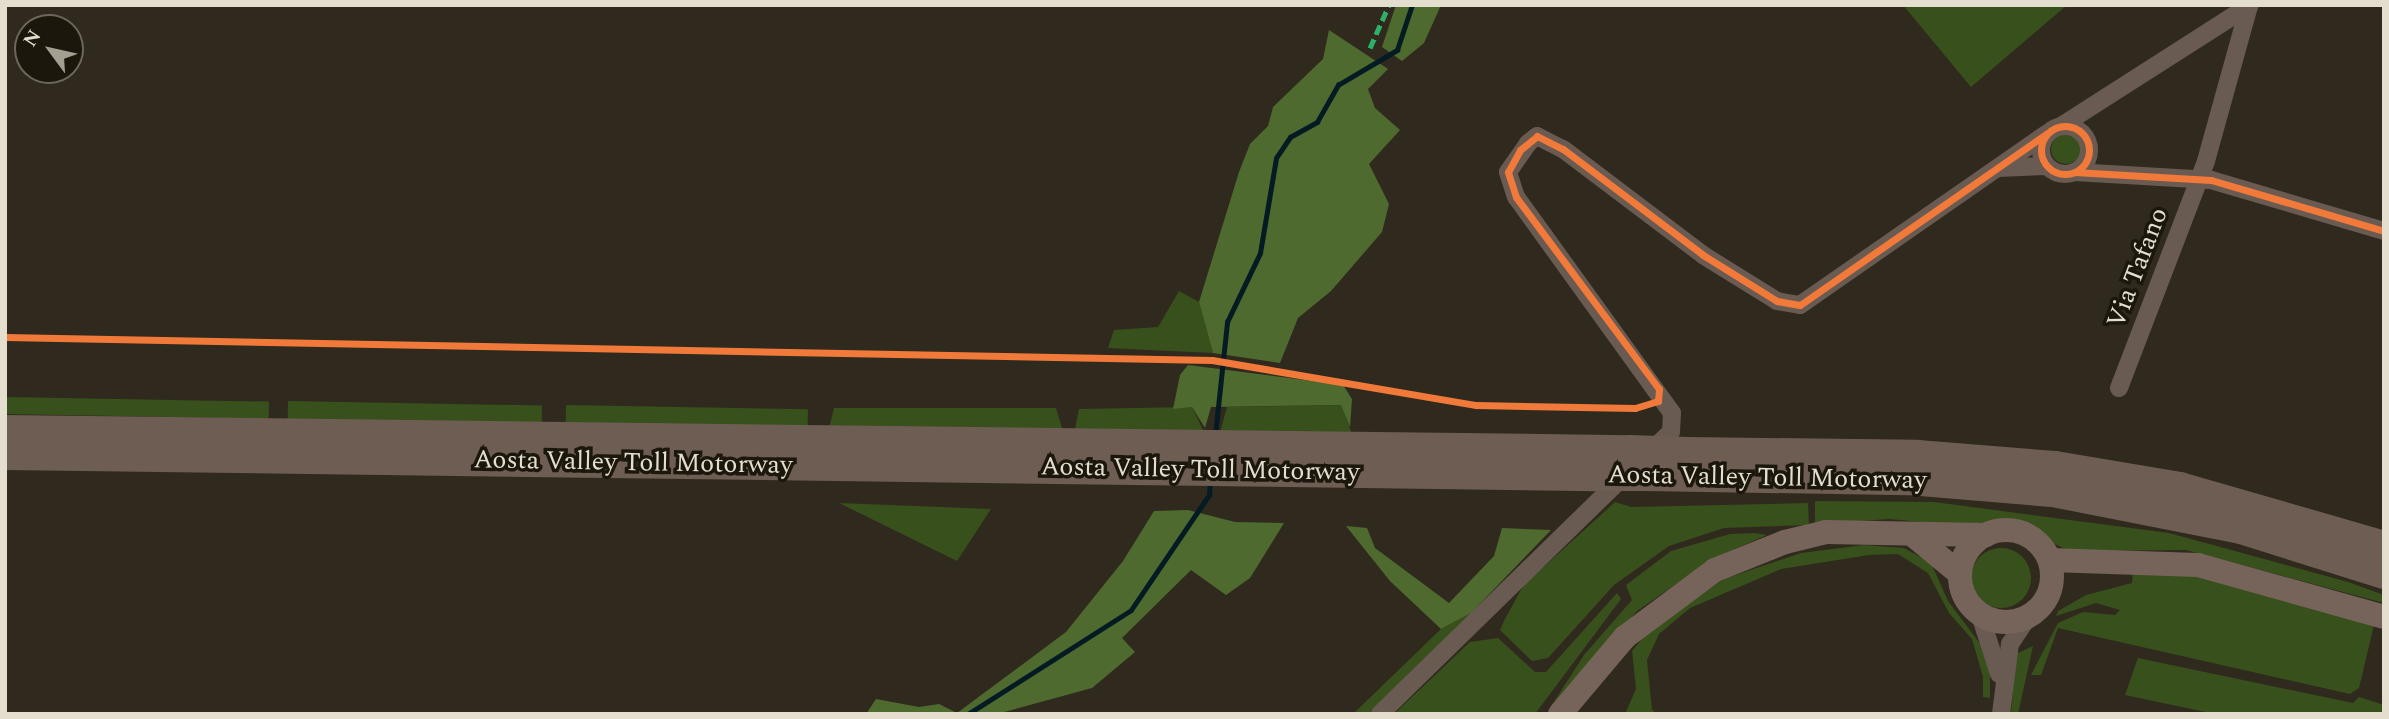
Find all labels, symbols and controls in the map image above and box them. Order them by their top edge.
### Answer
north arrow [14,14,84,84]
text: N [16,24,49,53]
street label: Via Tafano [2101,203,2175,333]
street label: Aosta Valley Toll Motorway [473,445,793,481]
street label: Aosta Valley Toll Motorway [1040,452,1360,488]
street label: Aosta Valley Toll Motorway [1607,460,1927,496]

